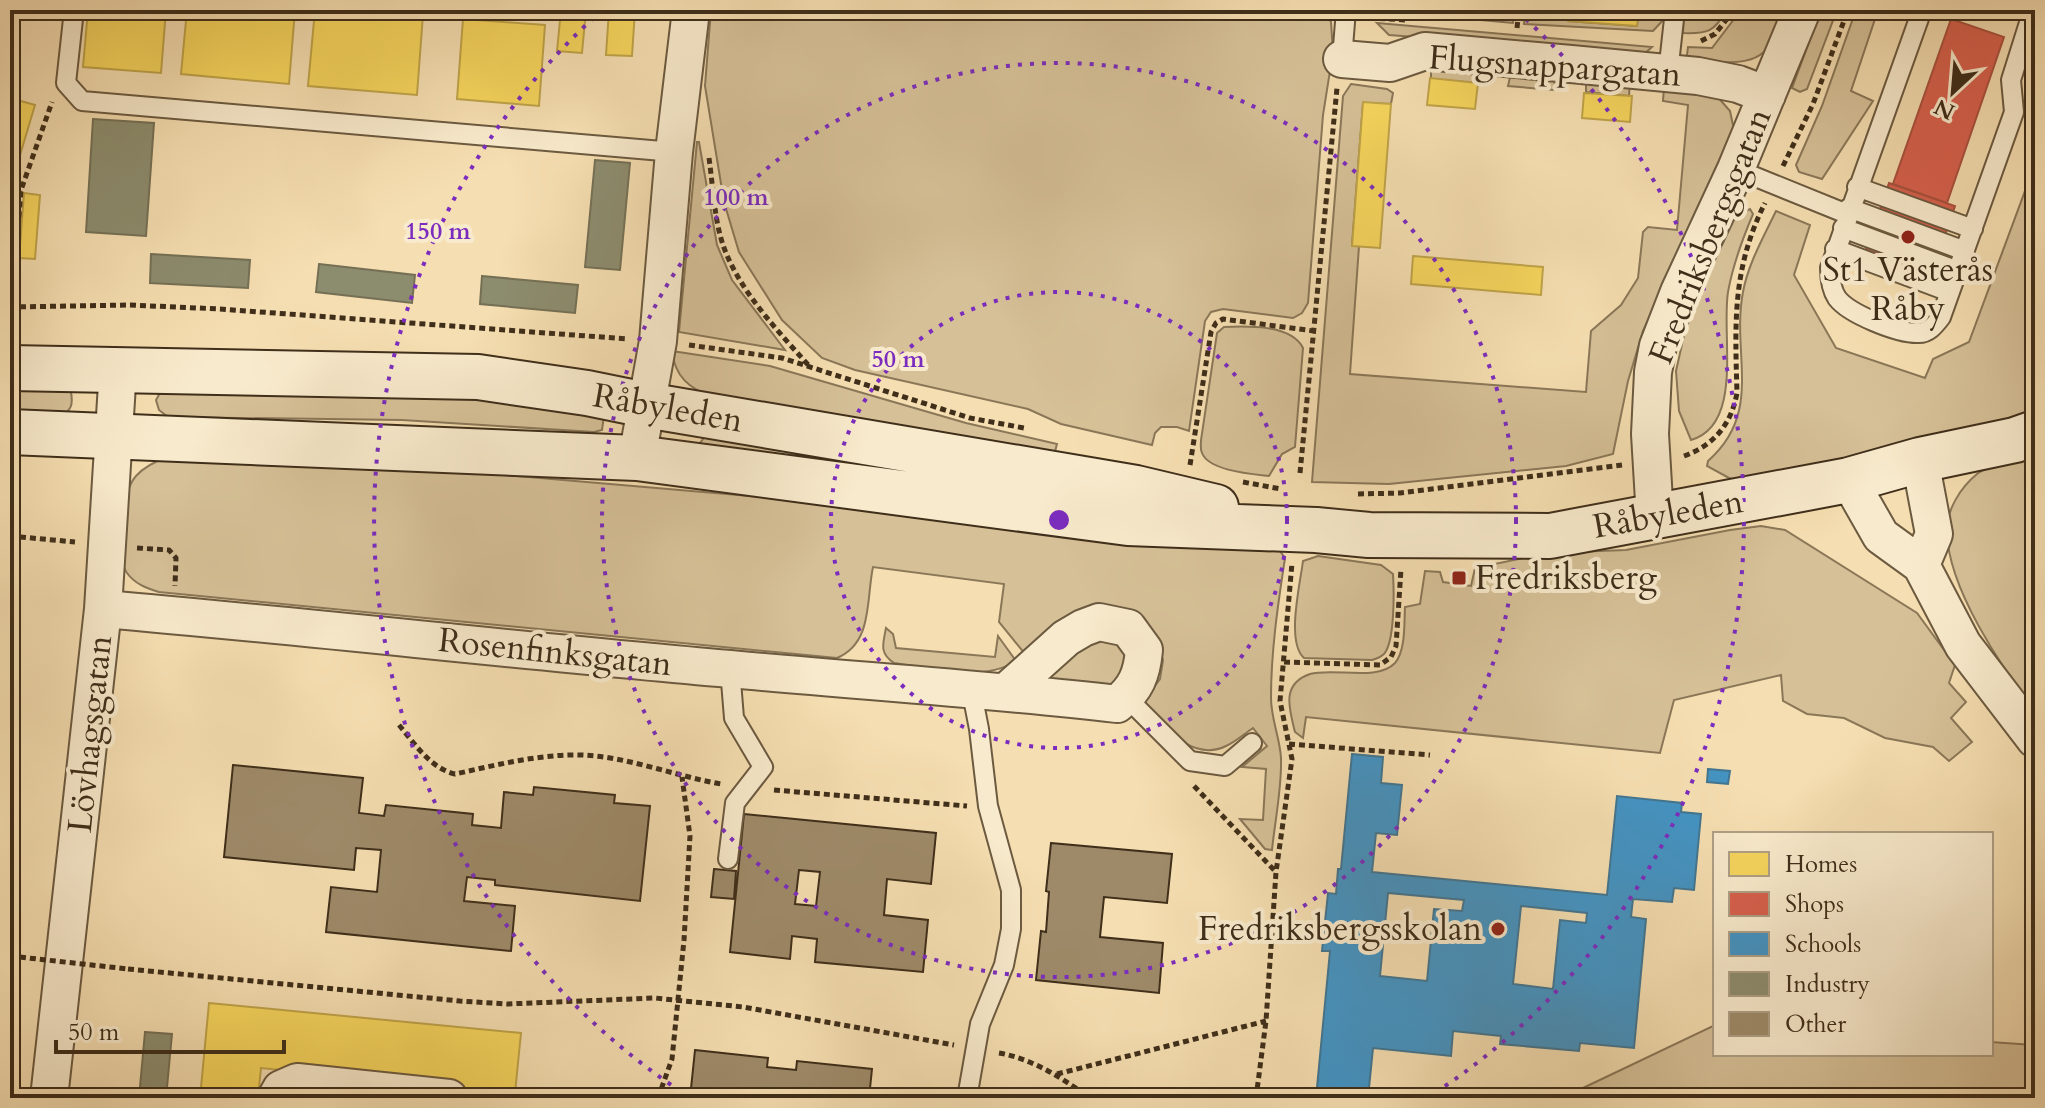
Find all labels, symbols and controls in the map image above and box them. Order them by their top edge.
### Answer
street label: Flugsnappargatan [1427,34,1683,98]
north arrow [1913,52,1993,132]
text: N [1930,91,1960,127]
street label: Fredriksbergsgatan [1638,101,1782,371]
text: 100 m [703,181,770,214]
text: 150 m [405,215,472,248]
marker: St1 Västerås Råby [1899,228,1917,246]
place label: St1 Västerås Råby [1823,247,1993,332]
text: 50 m [871,343,925,376]
street label: Råbyleden [589,372,747,444]
street label: Råbyleden [1589,478,1747,550]
centre of rings [1045,506,1073,534]
place label: Fredriksberg [1475,555,1657,601]
marker: Fredriksberg [1450,569,1468,587]
street label: Rosenfinksgatan [436,617,674,687]
street label: Lövhagsgatan [57,633,123,835]
legend [1713,832,1993,1056]
text: Homes [1785,848,1857,881]
text: Shops [1785,888,1844,921]
place label: Fredriksbergsskolan [1198,906,1482,952]
marker: Fredriksbergsskolan [1489,920,1507,938]
text: Schools [1785,928,1861,961]
text: Industry [1785,968,1870,1001]
scale bar [56,1004,284,1054]
text: Other [1785,1008,1846,1041]
text: 50 m [68,1016,120,1049]

